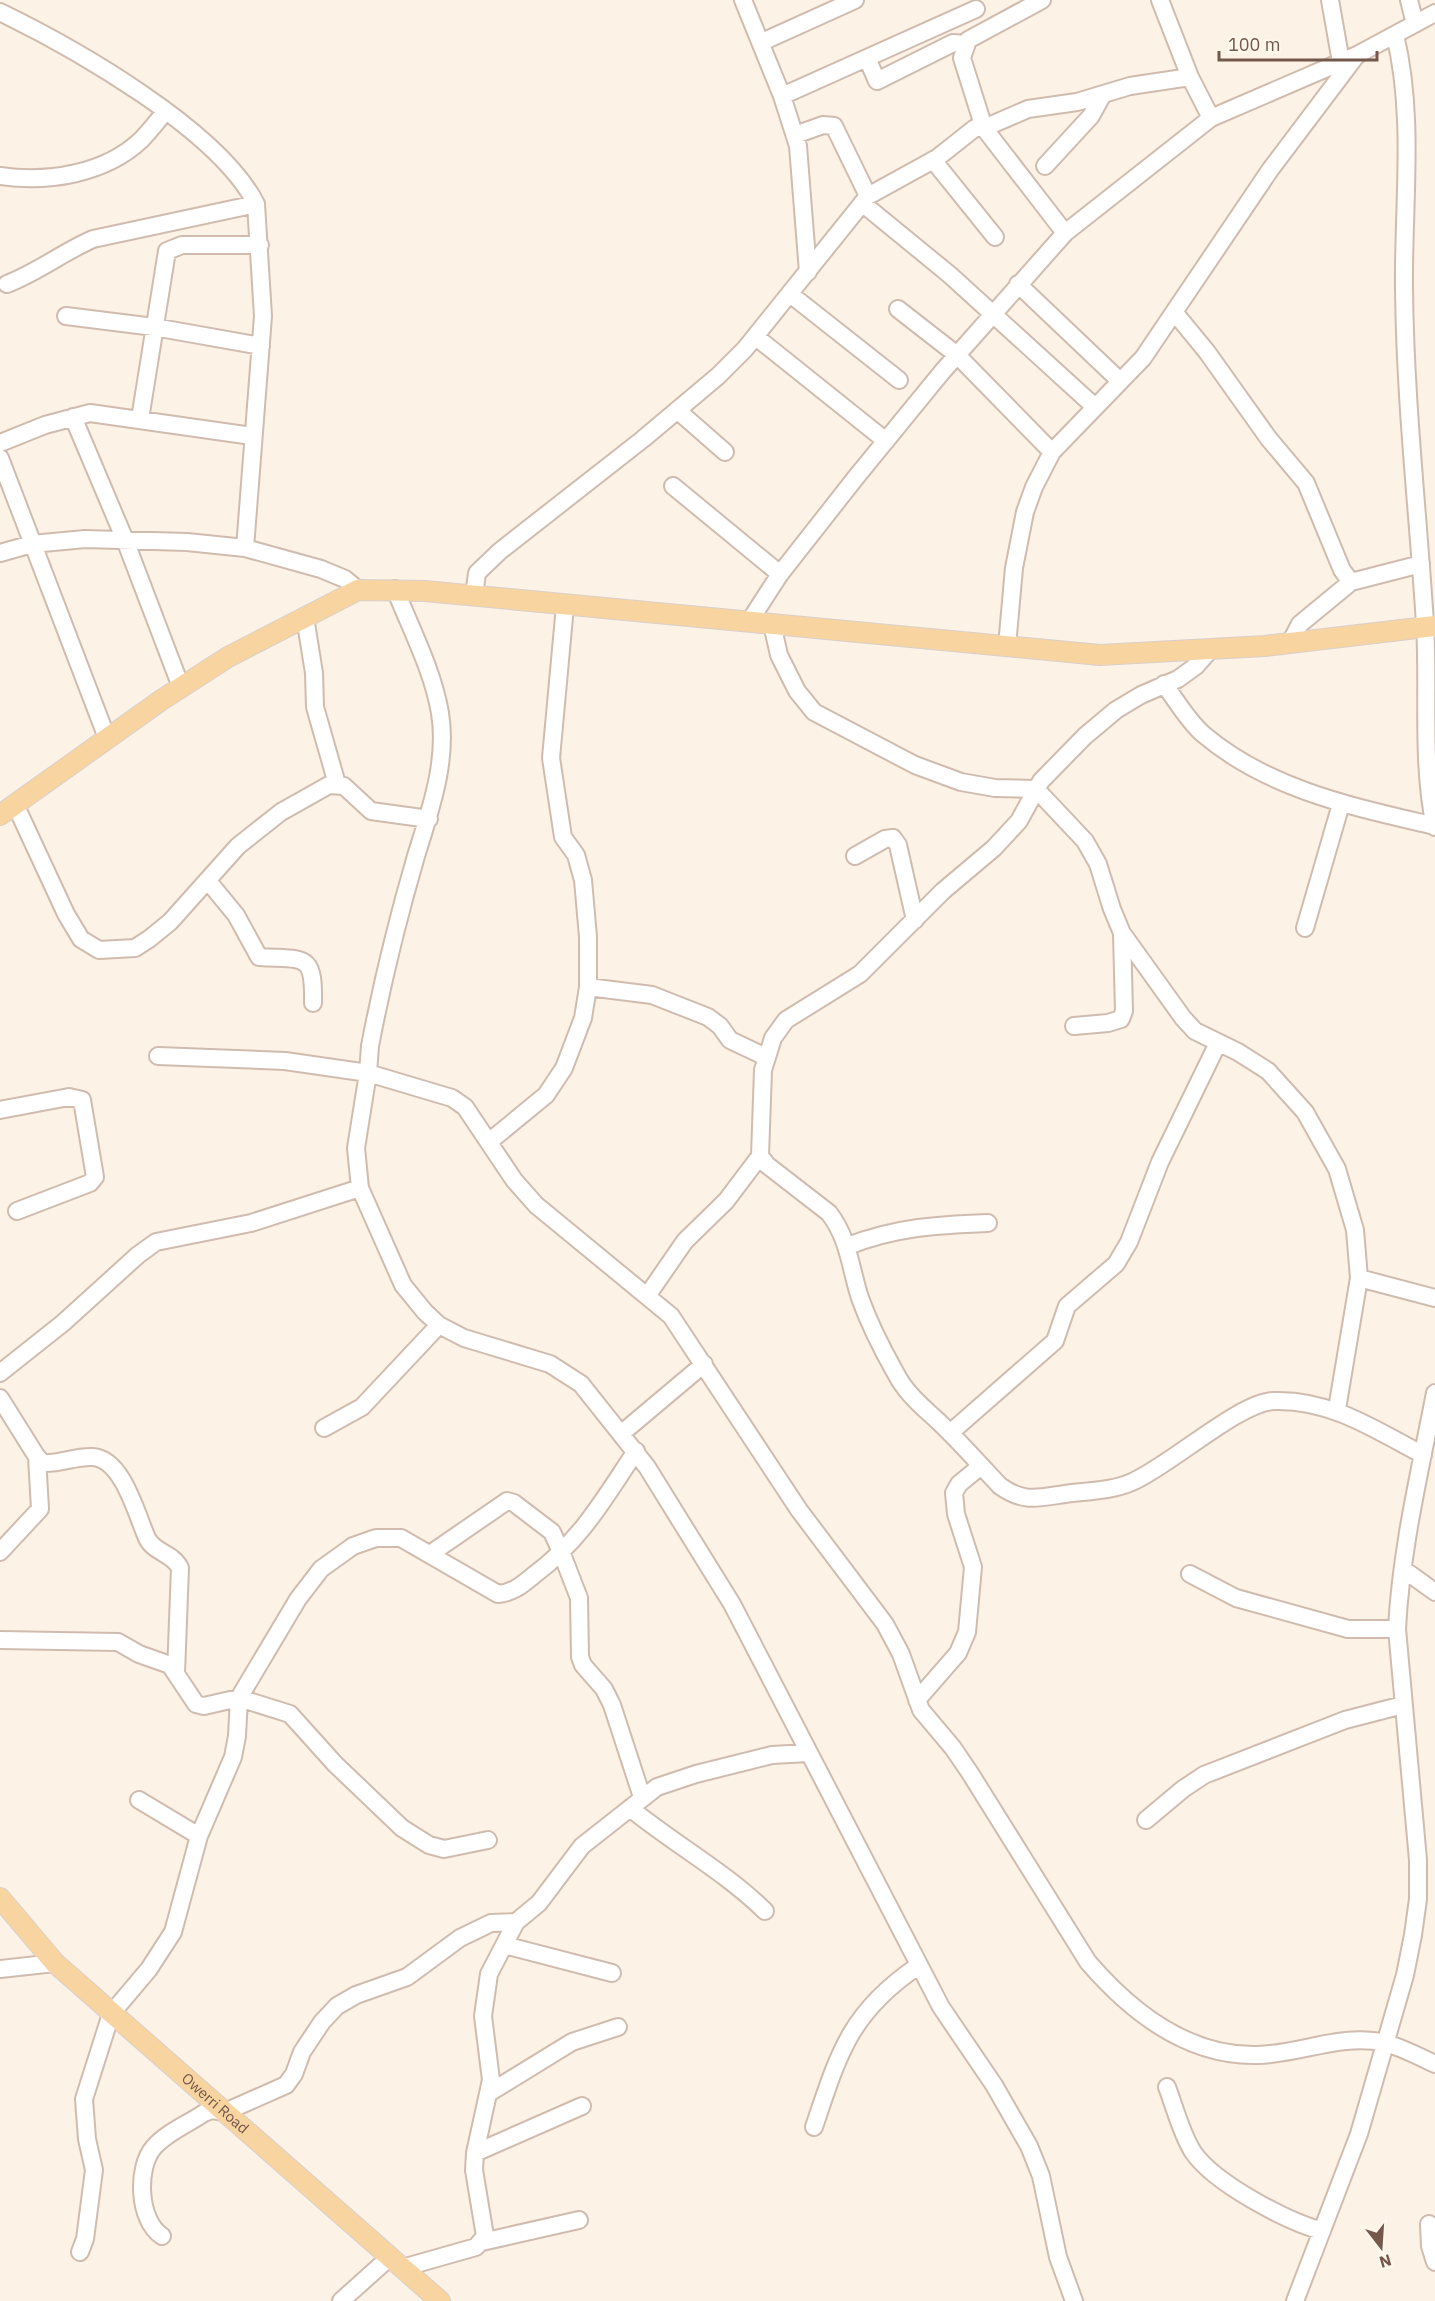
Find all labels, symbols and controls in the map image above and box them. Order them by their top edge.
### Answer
scale bar [1219,24,1376,62]
text: 100 m [1228,33,1280,56]
street label: Owerri Road [178,2068,253,2138]
north arrow [1351,2217,1411,2277]
text: N [1377,2250,1394,2273]

